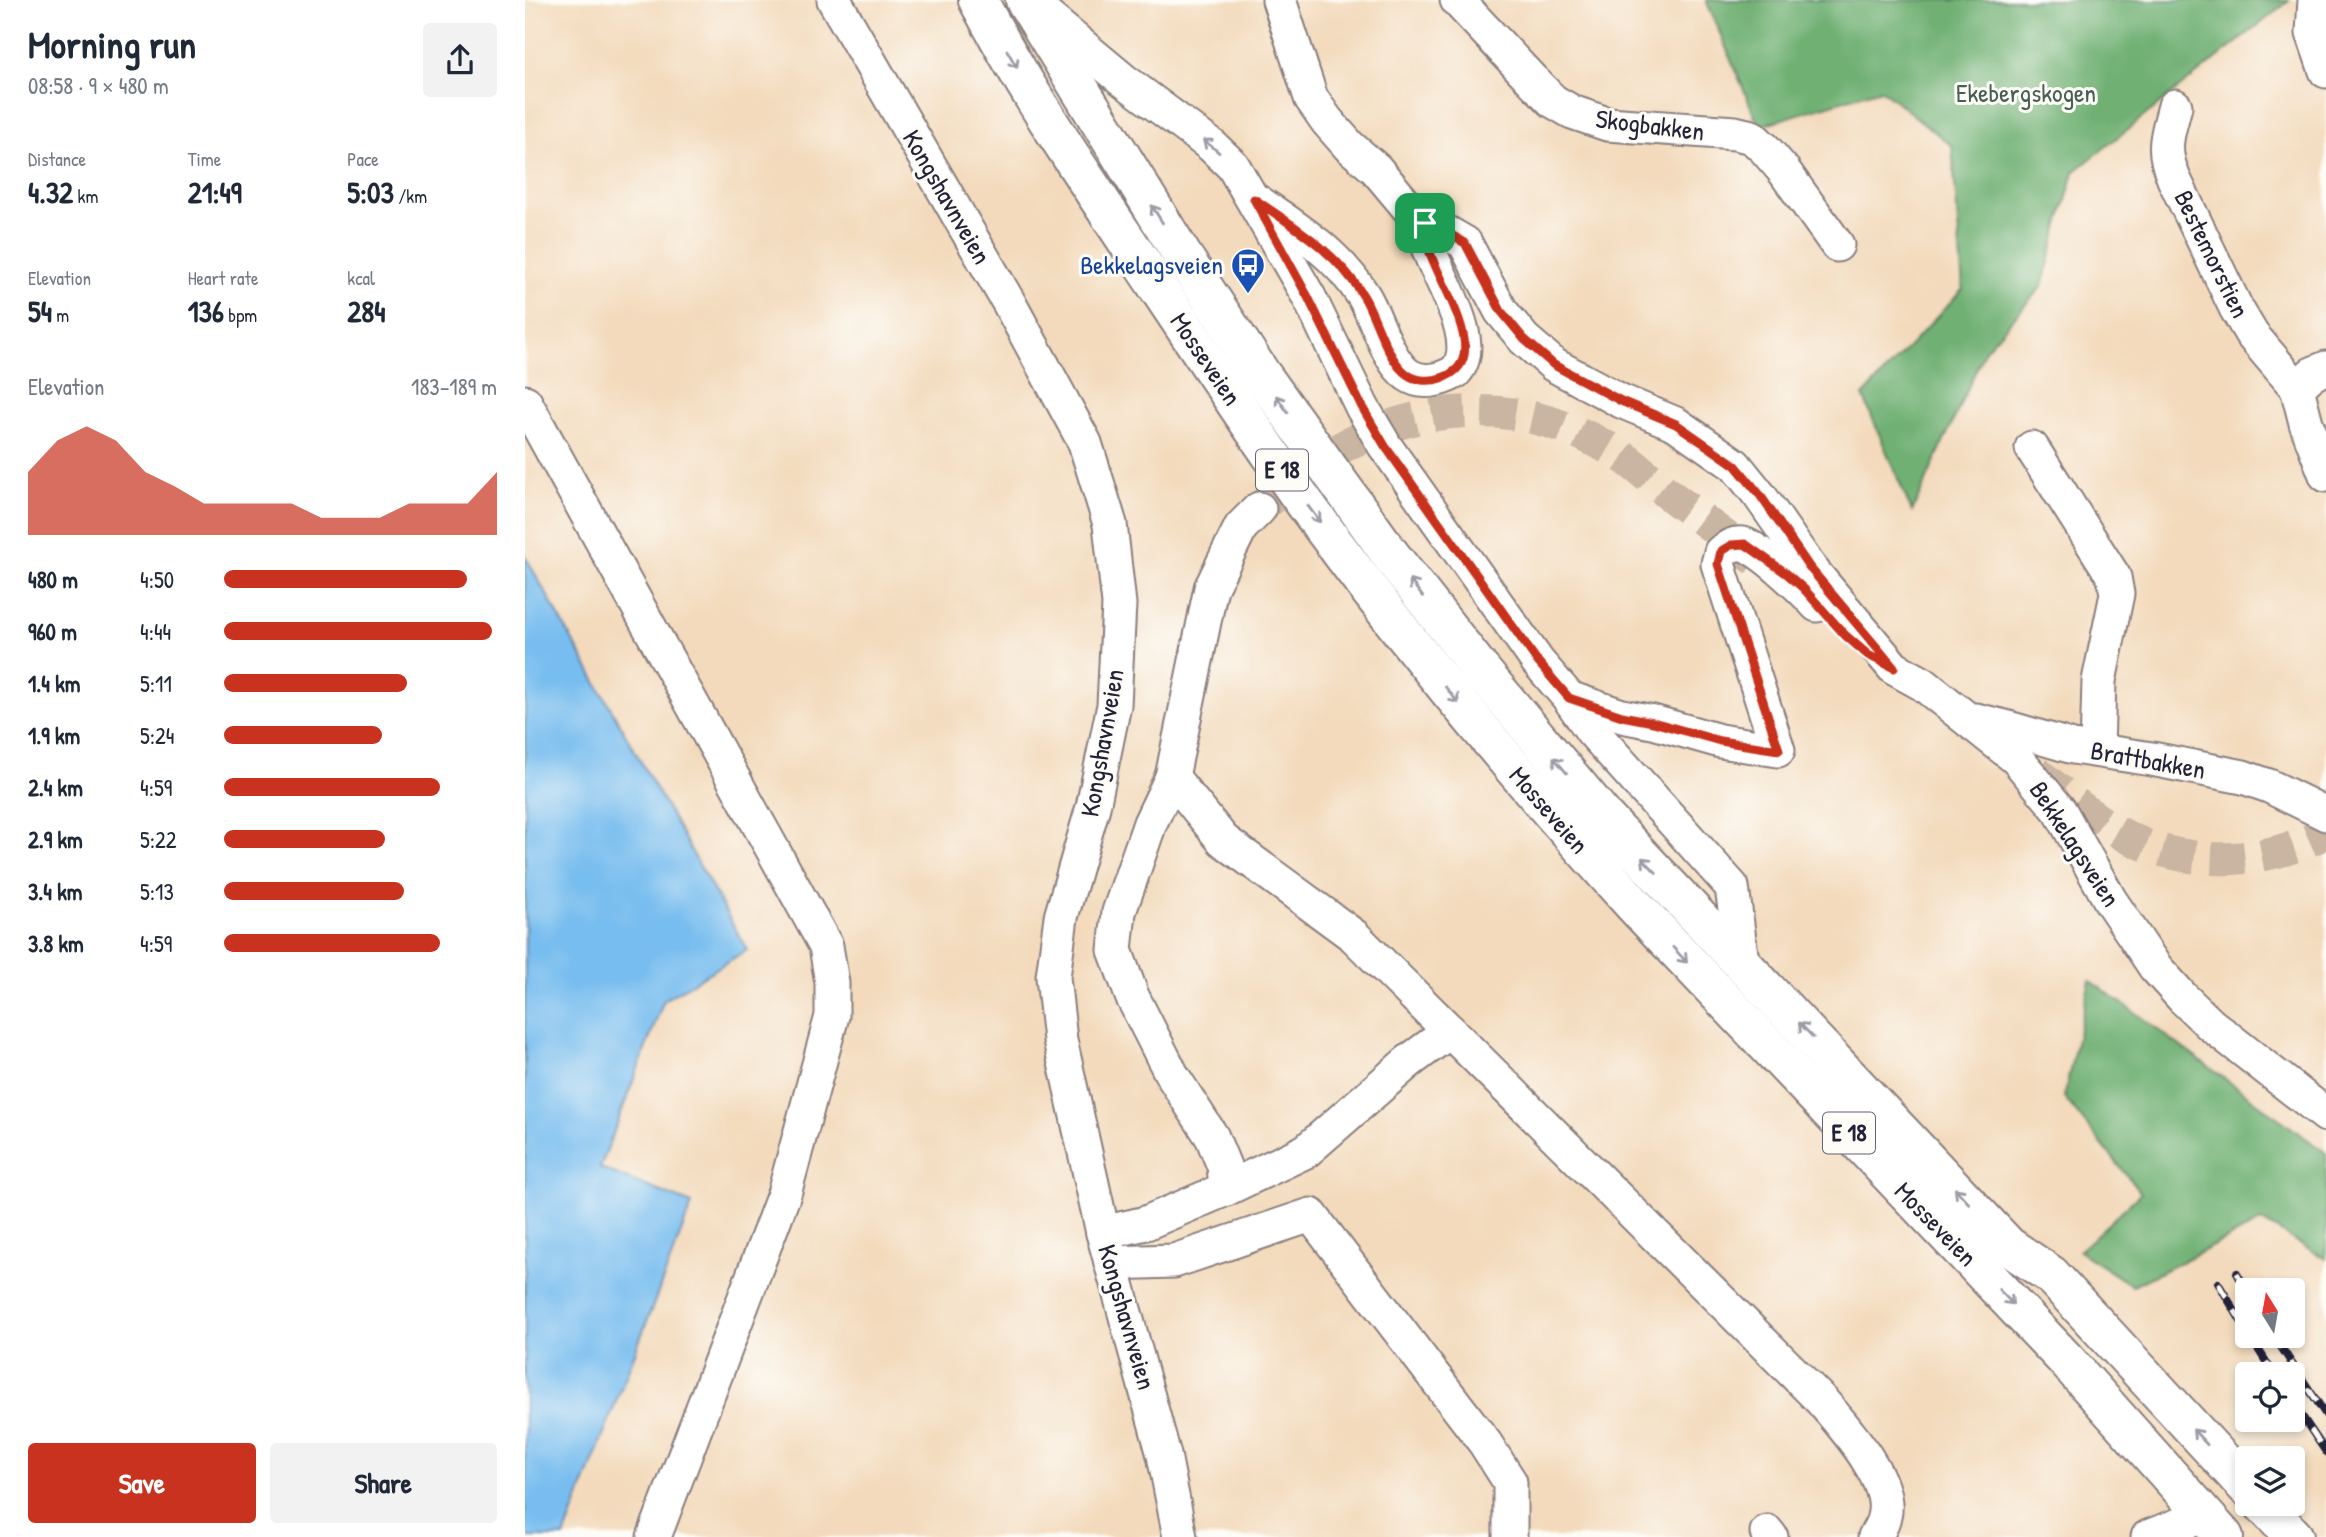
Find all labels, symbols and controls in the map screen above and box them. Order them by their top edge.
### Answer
text: Morning run [28,18,196,70]
button: share [423,23,497,97]
one-way arrow [1005,49,1019,69]
text: 08:58 · 9 × 480 m [28,70,169,101]
park label: Ekebergskogen [1956,75,2096,110]
street label: Skogbakken [1594,100,1706,149]
street label: Kongshavnveien [895,123,1000,270]
one-way arrow [1203,139,1221,154]
text: Distance [28,146,86,172]
text: Time [188,146,221,172]
text: Pace [347,146,379,172]
text: 4.32 [28,172,73,212]
text: 21:49 [188,172,242,212]
text: 5:03 [347,172,394,212]
text: km [73,183,98,209]
text: /km [394,183,427,209]
street label: Bestemorstien [2166,184,2258,323]
pin [1395,193,1455,253]
icon: arrive [1406,204,1444,242]
one-way arrow [1150,205,1164,225]
bus stop icon: Bekkelagsveien [1229,246,1267,295]
place label: Bekkelagsveien [1080,247,1223,282]
text: Elevation [28,265,91,291]
text: Heart rate [188,265,259,291]
text: kcal [347,265,375,291]
text: 54 [28,291,52,331]
text: 136 [188,291,224,331]
text: 284 [347,291,386,331]
text: m [52,302,69,328]
text: bpm [224,302,257,328]
street label: Mosseveien [1163,305,1250,412]
text: Elevation [28,371,104,402]
text: 183–189 m [411,371,497,402]
one-way arrow [1275,395,1289,414]
road number: E 18 [1256,449,1308,490]
one-way arrow [1307,504,1321,523]
text: 480 m [28,564,78,595]
text: 4:50 [140,564,174,595]
one-way arrow [1409,579,1424,598]
text: 960 m [28,616,77,647]
text: 4:44 [140,616,171,647]
street label: Kongshavnveien [1071,666,1132,819]
text: 1.4 km [28,668,80,699]
text: 5:11 [140,668,172,699]
one-way arrow [1445,685,1460,703]
text: 1.9 km [28,720,80,751]
text: 5:24 [140,720,174,751]
street label: Brattbakken [2088,732,2208,787]
one-way arrow [1552,756,1568,774]
street label: Mosseveien [1502,759,1597,861]
text: 2.4 km [28,772,83,803]
text: 4:59 [140,772,172,803]
street label: Bekkelagsveien [2022,774,2129,913]
text: 2.9 km [28,824,83,855]
text: 5:22 [140,824,177,855]
one-way arrow [1641,857,1658,874]
text: 3.4 km [28,876,82,907]
text: 5:13 [140,876,174,907]
text: 3.8 km [28,928,84,959]
text: 4:59 [140,928,172,959]
one-way arrow [1672,946,1689,963]
one-way arrow [1798,1022,1815,1039]
road number: E 18 [1823,1112,1875,1154]
street label: Mosseveien [1887,1174,1985,1274]
one-way arrow [1953,1188,1970,1205]
street label: Kongshavnveien [1090,1240,1165,1393]
north arrow [2235,1278,2305,1348]
map controls [2235,1278,2305,1516]
one-way arrow [1997,1288,2014,1305]
button: locate [2235,1362,2305,1432]
one-way arrow [2192,1429,2209,1446]
button: Save [28,1443,256,1523]
button: Share [270,1443,497,1523]
button: layers [2235,1446,2305,1516]

